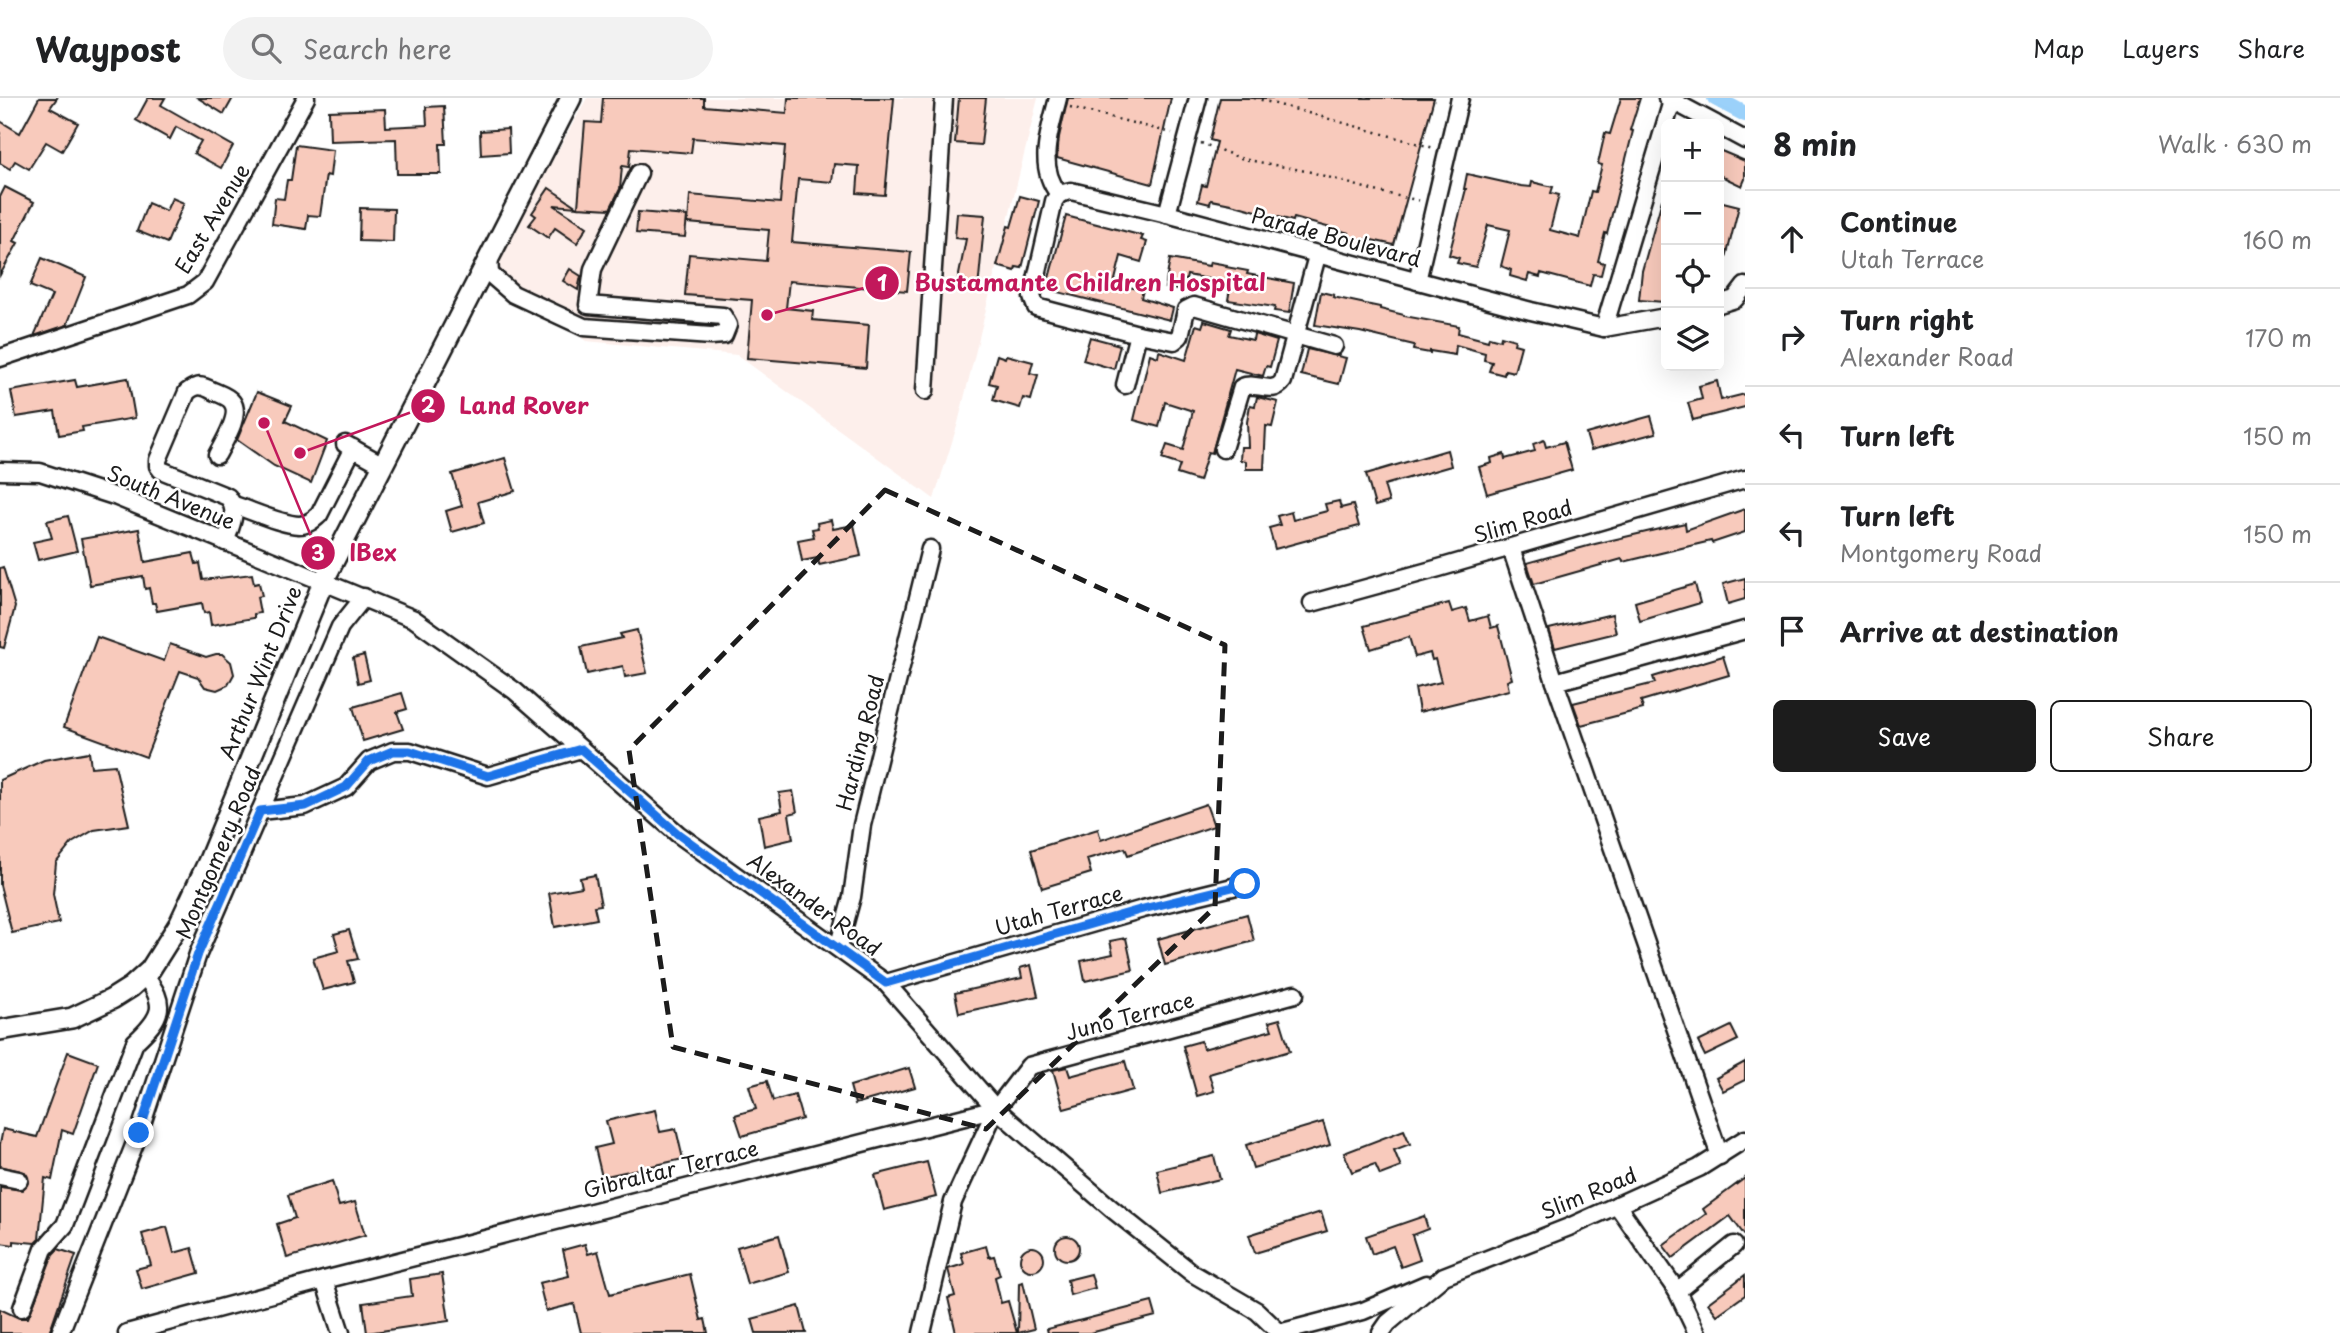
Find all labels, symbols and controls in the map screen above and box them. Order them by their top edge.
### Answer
search box [223,17,713,80]
text: Waypost [35,23,181,73]
icon: search [247,29,285,67]
text: Search here [303,29,452,68]
text: Map [2033,30,2084,66]
text: Layers [2122,30,2199,66]
text: Share [2237,30,2305,66]
map controls [1661,119,1724,371]
button: + [1661,119,1724,182]
text: 8 min [1773,121,1857,166]
text: Walk · 630 m [2158,126,2312,161]
street label: East Avenue [166,157,257,279]
button: − [1661,182,1724,245]
street label: Parade Boulevard [1248,198,1425,274]
text: Continue [1840,202,1957,241]
icon: ahead [1773,220,1811,258]
text: 160 m [2243,222,2312,257]
text: Utah Terrace [1840,241,1984,276]
button: locate [1661,245,1724,308]
callout: Bustamante Children Hospital [864,261,1281,305]
text: Bustamante Children Hospital [914,264,1266,299]
text: 1 [877,266,887,298]
text: Turn right [1840,300,1974,339]
button: layers [1661,308,1724,371]
icon: right [1773,318,1811,356]
text: 170 m [2245,320,2312,355]
text: Alexander Road [1840,339,2014,374]
callout: Land Rover [410,384,603,428]
text: Land Rover [459,387,589,422]
text: 2 [421,388,436,420]
icon: left [1773,416,1811,454]
text: Turn left [1840,416,1955,455]
text: 150 m [2243,418,2312,453]
street label: South Avenue [103,456,241,536]
street label: Slim Road [1469,490,1576,550]
text: Turn left [1840,496,1955,535]
icon: left [1773,514,1811,552]
text: 150 m [2243,516,2312,551]
callout: IBex [301,531,411,575]
text: IBex [349,534,397,569]
text: Montgomery Road [1840,535,2042,570]
text: 3 [311,536,325,568]
street label: Arthur Wint Drive [210,580,309,764]
icon: arrive [1773,612,1811,650]
text: Arrive at destination [1840,612,2119,651]
street label: Harding Road [827,671,891,814]
button: Save [1773,700,2036,772]
button: Share [2050,700,2312,772]
street label: Montgomery Road [166,761,268,943]
street label: Alexander Road [742,844,889,963]
route start [1229,868,1260,899]
street label: Utah Terrace [991,876,1126,943]
street label: Juno Terrace [1062,983,1197,1048]
route end [123,1117,154,1148]
street label: Gibraltar Terrace [580,1131,761,1205]
street label: Slim Road [1535,1158,1641,1227]

